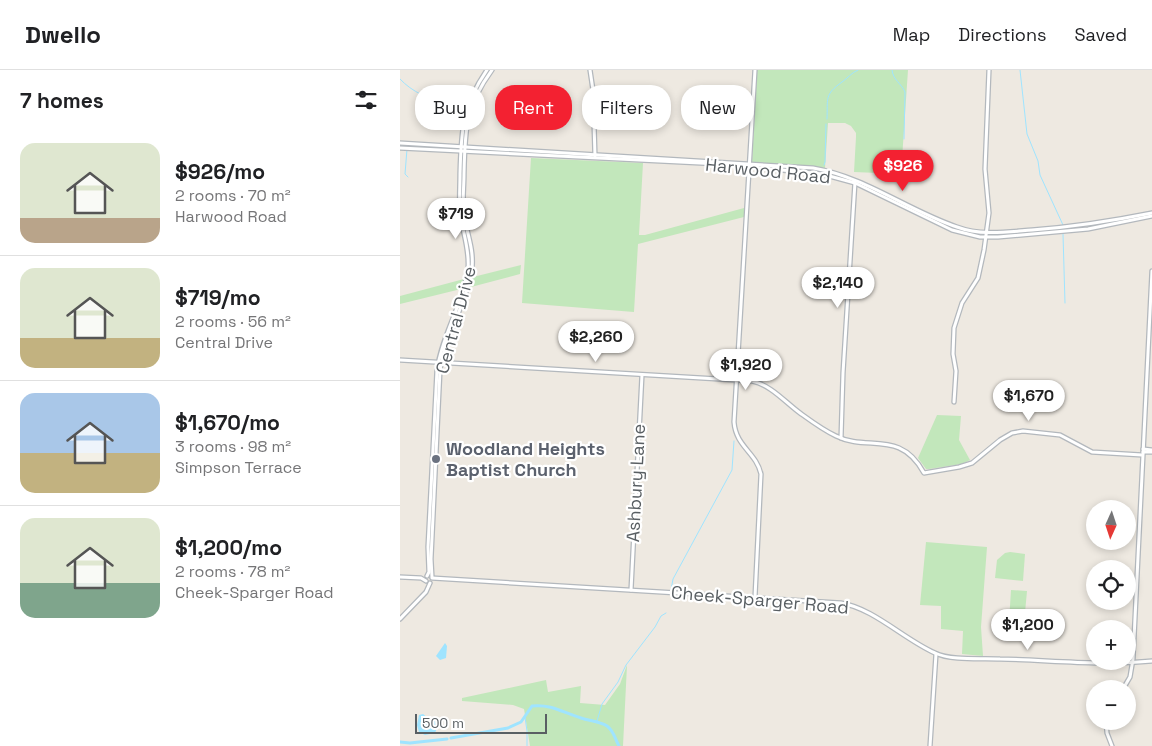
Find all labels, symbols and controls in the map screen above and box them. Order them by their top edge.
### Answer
text: Dwello [25,19,101,50]
text: Map [893,23,930,46]
text: Directions [958,23,1047,46]
text: Saved [1075,23,1127,46]
chip: Buy [415,85,485,130]
chip: Rent [495,85,572,130]
chip: Filters [582,85,671,130]
chip: New [681,85,754,130]
icon: filters [352,86,380,114]
text: 7 homes [20,87,104,114]
pin: $926 [873,150,933,192]
street label: Harwood Road [704,152,832,189]
text: $926 [884,155,922,176]
text: $926/mo [175,158,265,185]
icon: home [60,163,120,223]
text: 2 rooms · 70 m² [175,185,291,206]
pin: $719 [426,198,486,240]
text: $719 [438,203,474,224]
text: Harwood Road [175,206,287,227]
street label: Central Drive [430,264,481,376]
pin: $2,140 [797,266,879,309]
text: $2,140 [813,272,863,293]
text: $719/mo [175,284,261,311]
icon: home [60,288,120,348]
text: 2 rooms · 56 m² [175,311,291,332]
pin: $2,260 [555,320,637,363]
text: $2,260 [569,326,623,347]
text: Central Drive [175,332,273,353]
pin: $1,920 [705,348,787,391]
text: $1,920 [720,354,772,375]
pin: $1,670 [988,380,1070,422]
text: $1,670 [1004,385,1054,406]
text: $1,670/mo [175,409,280,436]
icon: home [60,413,120,473]
street label: Ashbury Lane [621,423,650,543]
text: 3 rooms · 98 m² [175,436,291,457]
place label: Woodland Heights Baptist Church [446,437,605,481]
marker: Woodland Heights Baptist Church [430,453,442,465]
text: Simpson Terrace [175,457,302,478]
north arrow [1086,500,1136,550]
map controls [1086,500,1136,730]
text: $1,200/mo [175,534,282,561]
icon: home [60,538,120,598]
button: locate [1086,560,1136,610]
text: 2 rooms · 78 m² [175,561,290,582]
street label: Cheek-Sparger Road [670,580,850,619]
text: Cheek-Sparger Road [175,582,334,603]
pin: $1,200 [987,608,1069,651]
text: $1,200 [1002,614,1054,635]
button: + [1086,620,1136,670]
button: − [1086,680,1136,730]
scale bar [415,711,548,734]
text: 500 m [422,714,464,732]

